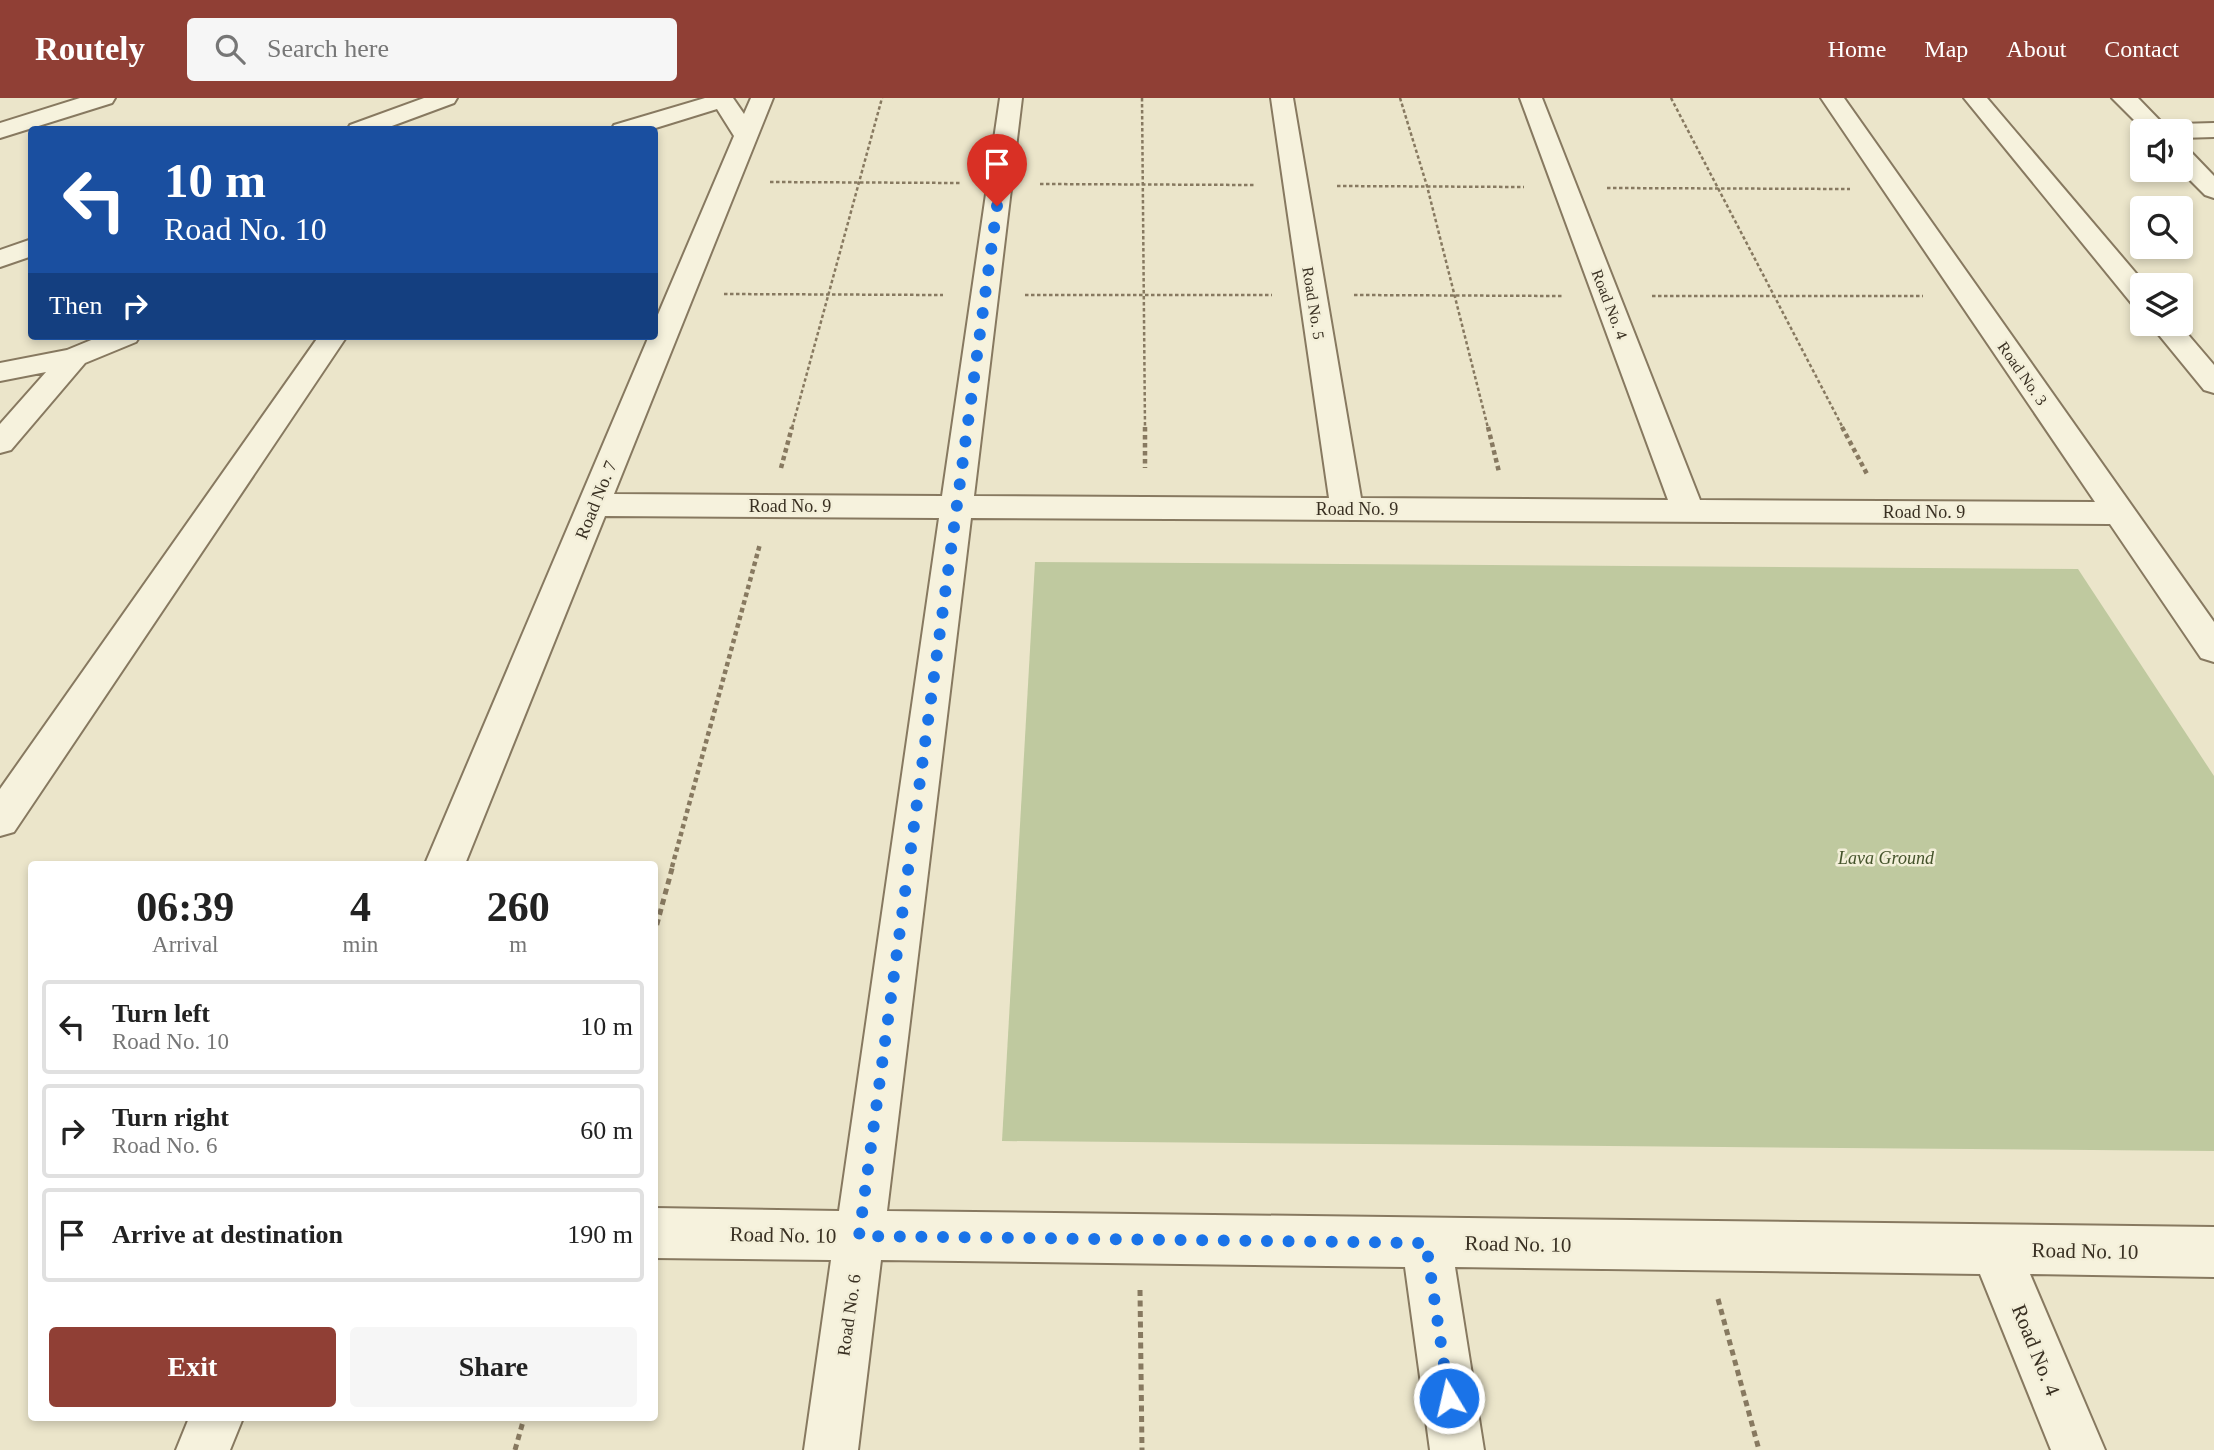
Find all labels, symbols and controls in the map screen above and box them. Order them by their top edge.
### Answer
search box [187,18,677,81]
icon: search [211,30,249,68]
text: Routely [35,31,145,67]
text: Search here [267,34,389,63]
text: Home [1828,36,1886,62]
text: Map [1924,36,1968,62]
text: About [2006,36,2066,62]
text: Contact [2104,36,2179,62]
map controls [2130,119,2193,336]
button: sound [2130,119,2193,182]
pin [967,134,1027,206]
icon: arrive [978,145,1016,183]
text: 10 m [164,153,266,208]
icon: left [49,154,140,245]
button: search [2130,196,2193,259]
text: Road No. 10 [164,211,327,247]
street label: Road No. 5 [1299,266,1328,341]
street label: Road No. 4 [1588,267,1631,341]
button: layers [2130,273,2193,336]
icon: right [116,287,154,325]
text: Then [49,291,102,320]
street label: Road No. 3 [1995,338,2051,408]
street label: Road No. 7 [571,458,621,542]
street label: Road No. 9 [749,496,831,516]
street label: Road No. 9 [1316,499,1398,519]
street label: Road No. 9 [1883,502,1965,522]
park label: Lava Ground [1837,848,1935,868]
text: 06:39 [136,884,234,930]
text: 4 [350,884,371,930]
text: 260 [487,884,550,930]
text: Arrival [152,932,219,957]
text: min [343,932,378,957]
text: m [509,932,527,957]
text: Turn left [112,999,210,1028]
icon: left [53,1008,91,1046]
text: 10 m [580,1012,633,1041]
text: Road No. 10 [112,1029,229,1054]
text: Turn right [112,1103,229,1132]
icon: right [53,1112,91,1150]
text: 60 m [580,1116,633,1145]
text: Road No. 6 [112,1133,217,1158]
icon: arrive [53,1216,91,1254]
text: Arrive at destination [112,1220,343,1249]
text: 190 m [567,1220,633,1249]
street label: Road No. 10 [729,1222,837,1248]
street label: Road No. 10 [1464,1231,1572,1257]
street label: Road No. 10 [2031,1238,2139,1264]
street label: Road No. 6 [833,1273,865,1357]
street label: Road No. 4 [2007,1301,2065,1400]
button: Exit [49,1327,336,1407]
button: Share [350,1327,637,1407]
position arrow [1412,1361,1486,1435]

